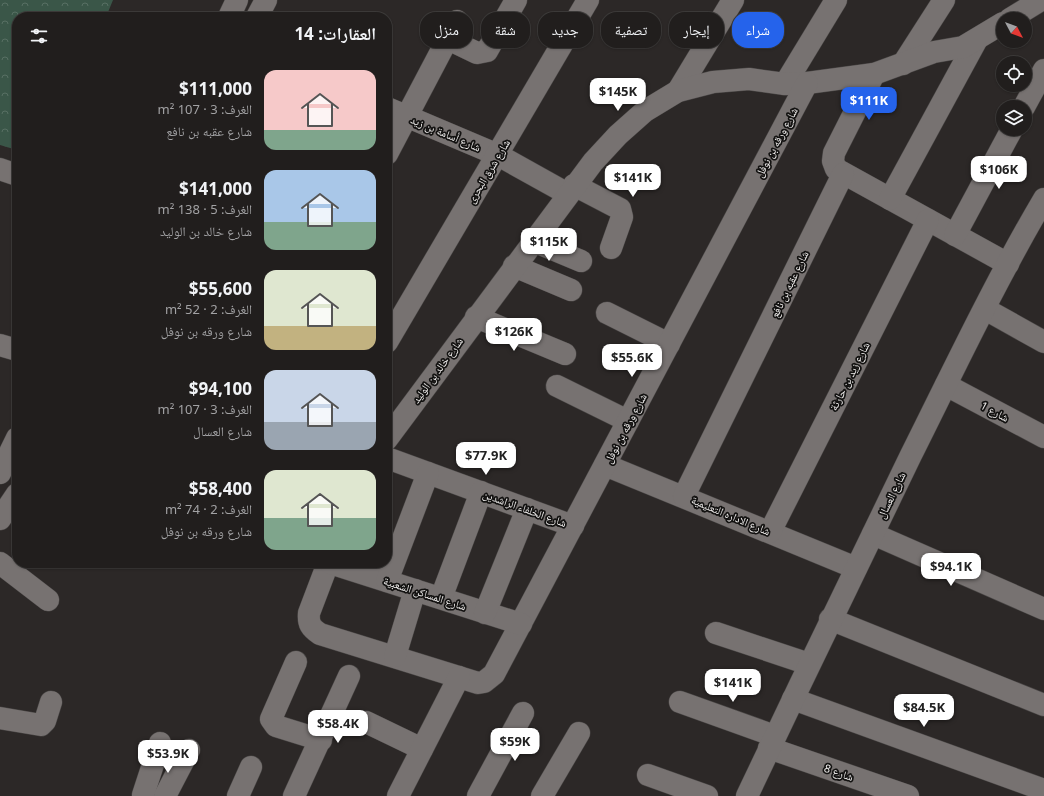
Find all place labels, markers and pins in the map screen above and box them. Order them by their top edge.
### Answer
pin: $145K [590,78,646,112]
pin: $111K [841,87,897,121]
pin: $106K [971,156,1027,190]
pin: $141K [605,164,661,198]
pin: $115K [521,228,577,262]
pin: $126K [486,318,542,352]
pin: $55.6K [599,344,665,378]
pin: $77.9K [453,442,519,476]
pin: $94.1K [918,553,984,587]
pin: $141K [705,669,761,703]
pin: $84.5K [891,694,957,728]
pin: $58.4K [305,710,371,744]
pin: $59K [491,728,539,762]
pin: $53.9K [135,740,201,774]

